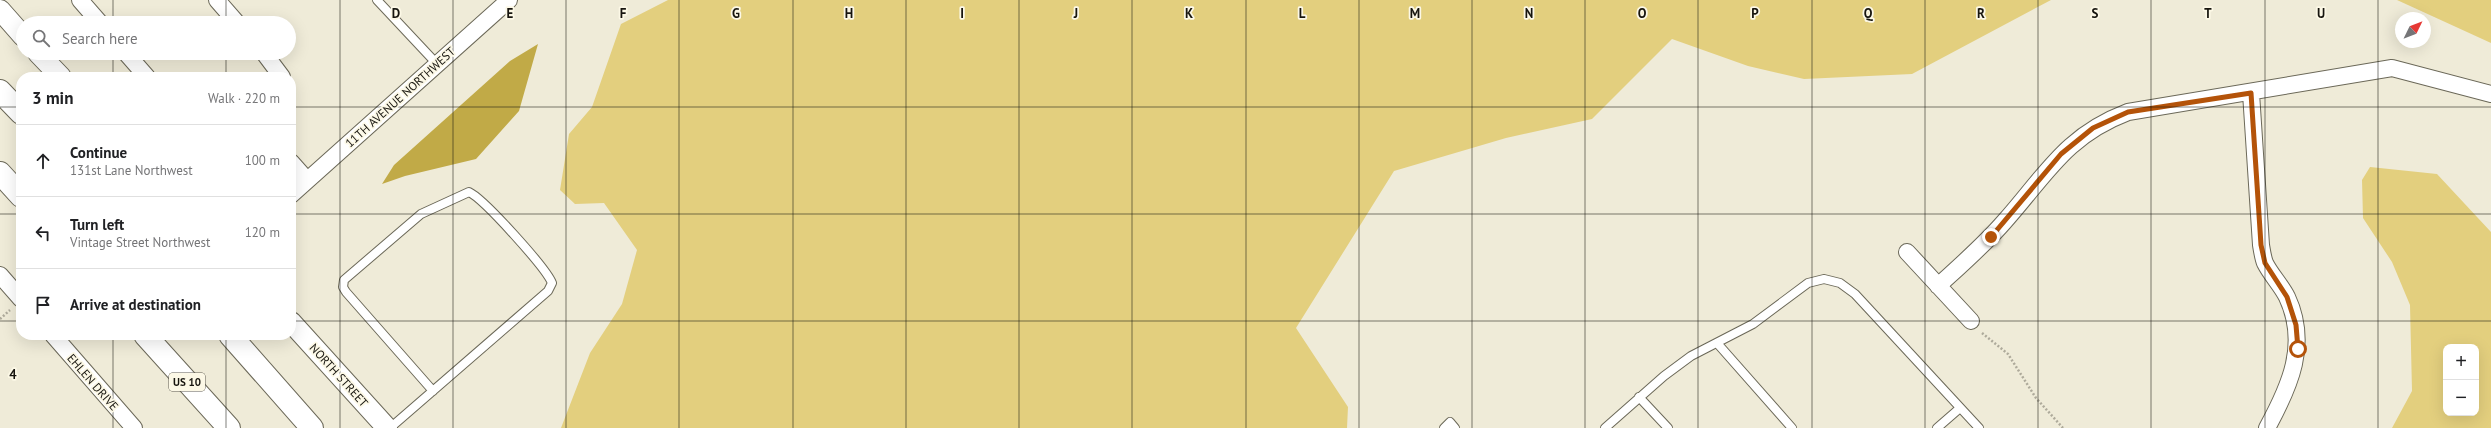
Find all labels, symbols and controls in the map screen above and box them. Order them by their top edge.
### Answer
text: D [392,5,400,22]
text: E [507,5,514,22]
text: F [620,5,627,22]
text: G [732,5,740,22]
text: H [845,5,853,22]
text: I [960,5,964,22]
text: J [1073,5,1078,22]
text: K [1185,5,1193,22]
text: L [1299,5,1306,22]
text: M [1410,5,1420,22]
text: N [1525,5,1533,22]
text: O [1638,5,1647,22]
text: P [1751,5,1759,22]
text: Q [1864,5,1874,22]
text: R [1977,5,1985,22]
text: S [2092,5,2099,22]
text: T [2204,5,2212,22]
text: U [2317,5,2325,22]
north arrow [2395,12,2431,48]
search box [16,16,296,60]
icon: search [30,27,52,49]
text: Search here [62,29,138,48]
street label: 11TH AVENUE NORTHWEST [342,43,458,150]
text: 3 min [32,87,73,109]
text: Walk · 220 m [208,90,280,107]
text: Continue [70,143,127,162]
icon: ahead [32,150,54,172]
text: 100 m [245,152,280,169]
text: 131st Lane Northwest [70,162,193,179]
text: Turn left [70,215,124,234]
icon: left [32,222,54,244]
text: 120 m [245,224,280,241]
route end [1982,228,2000,246]
text: Vintage Street Northwest [70,234,211,251]
icon: arrive [32,294,54,316]
text: Arrive at destination [70,295,201,314]
street label: NORTH STREET [307,340,372,410]
route start [2289,340,2307,358]
map controls [2443,344,2479,416]
button: + [2443,344,2479,380]
street label: EHLEN DRIVE [64,351,122,413]
text: 4 [9,366,17,383]
road number: US 10 [169,373,205,391]
button: − [2443,380,2479,416]

